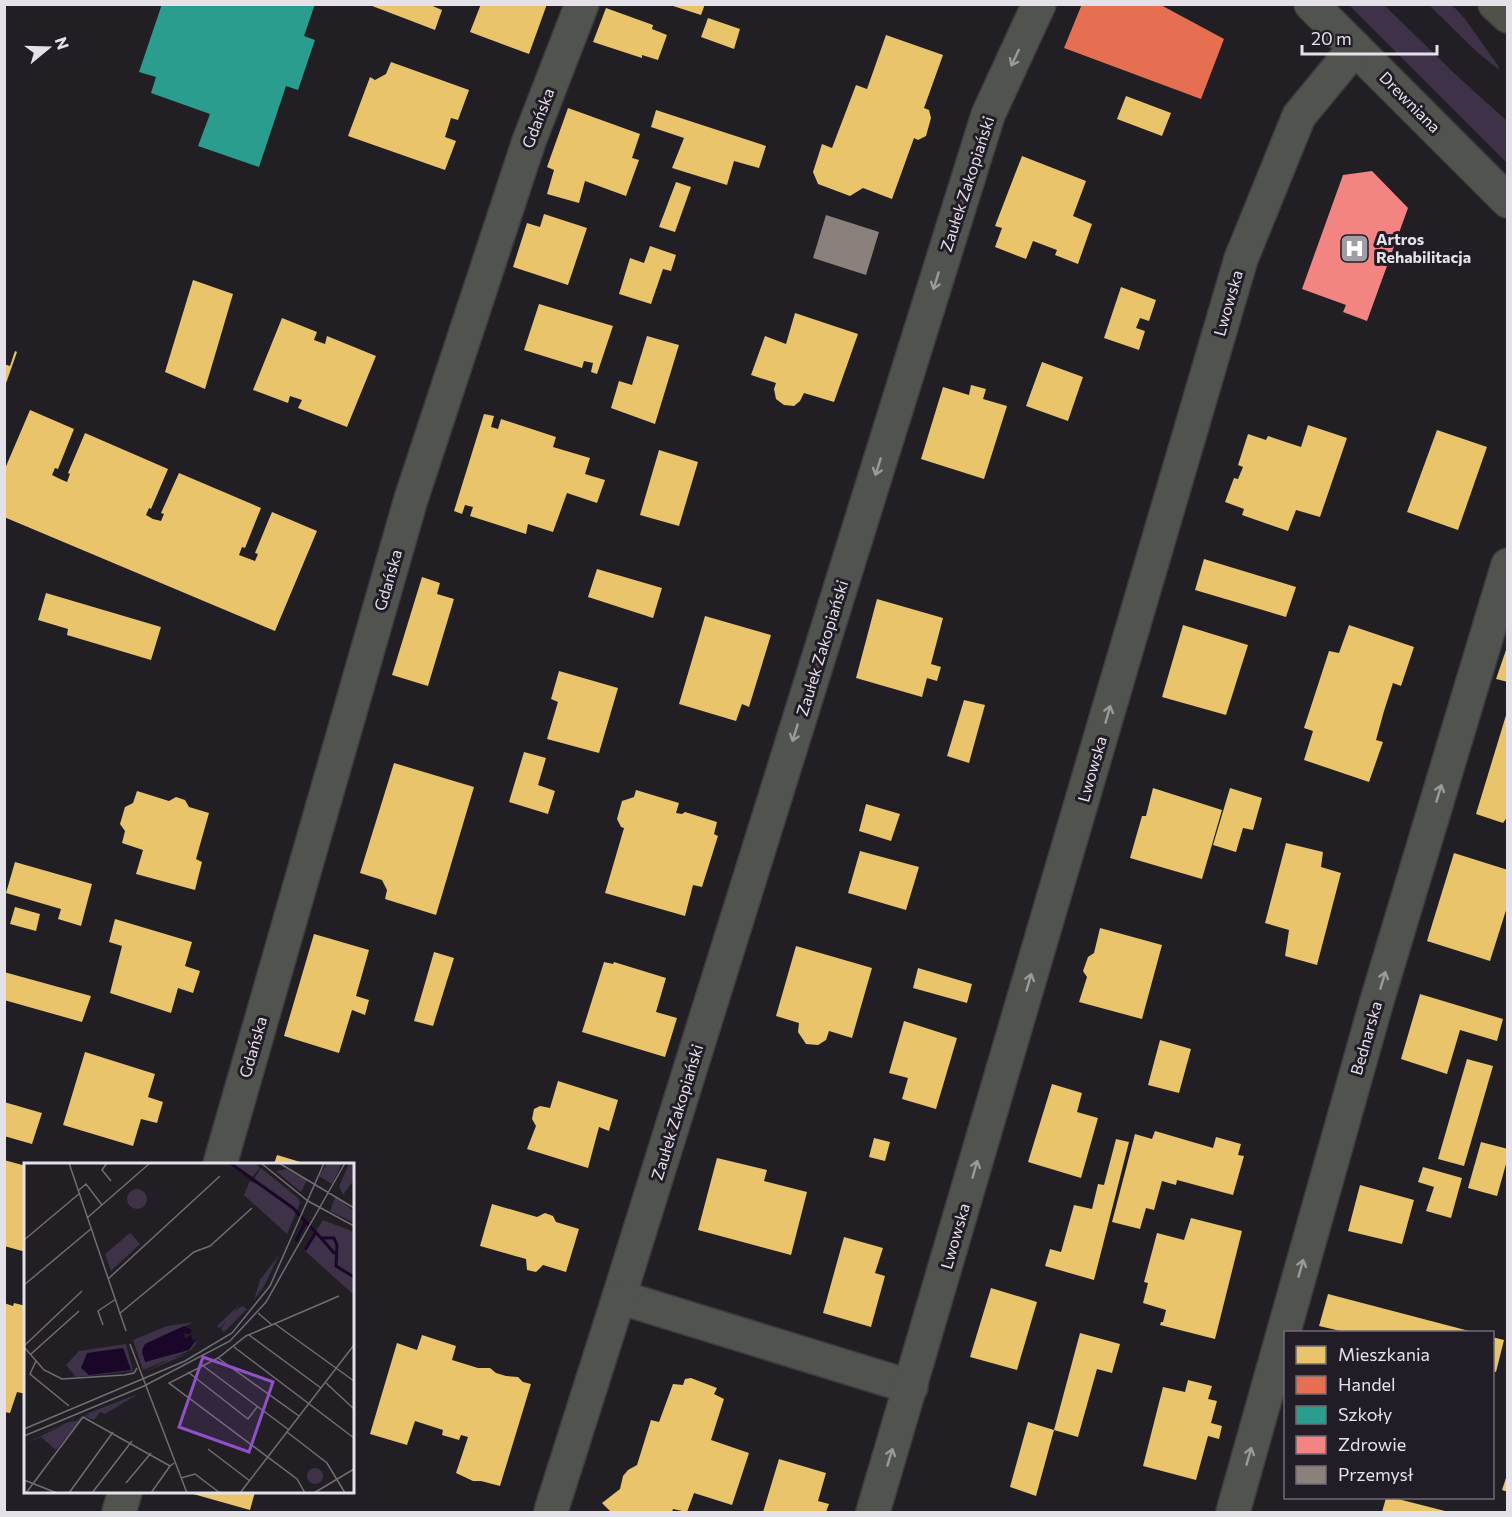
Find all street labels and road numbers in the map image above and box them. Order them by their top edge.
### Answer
street label: Drewniana [1376,67,1445,136]
street label: Gdańska [517,85,558,151]
street label: Zaułek Zakopiański [936,114,997,254]
street label: Lwowska [1209,268,1246,338]
street label: Gdańska [370,547,405,613]
street label: Zaułek Zakopiański [792,578,851,718]
street label: Lwowska [1073,734,1110,804]
street label: Bednarska [1346,999,1385,1077]
street label: Gdańska [235,1014,270,1080]
street label: Zaułek Zakopiański [647,1042,706,1182]
street label: Lwowska [936,1201,973,1271]

